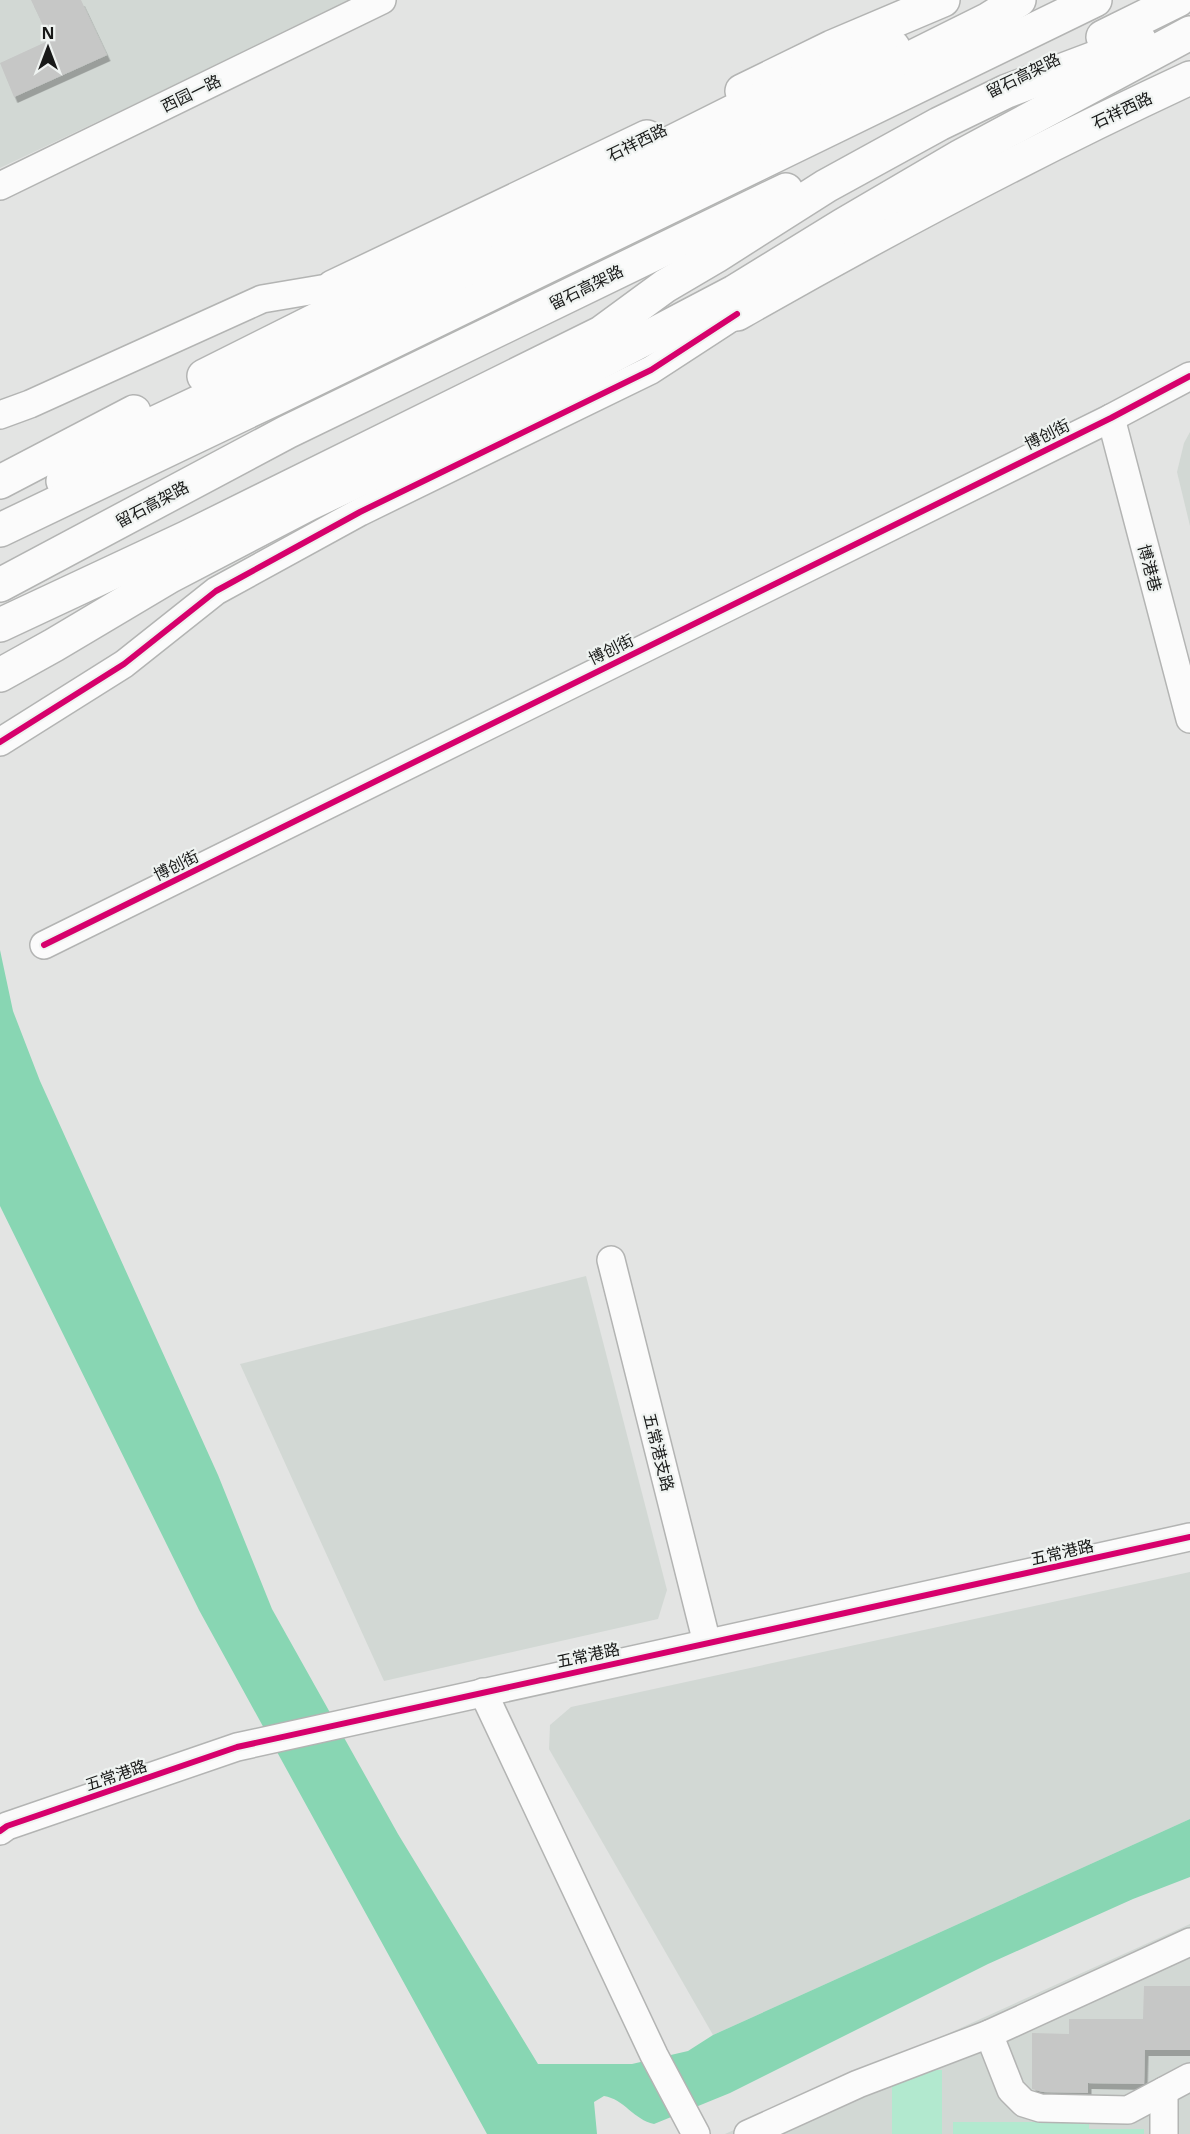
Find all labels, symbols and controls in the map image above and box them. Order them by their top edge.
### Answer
north arrow [18,18,78,78]
text: N [41,22,55,44]
street label: 留石高架路 [982,48,1064,102]
street label: 西园一路 [157,69,225,117]
street label: 石祥西路 [1088,87,1156,133]
street label: 石祥西路 [603,118,671,166]
street label: 留石高架路 [545,260,627,314]
street label: 博创街 [1021,414,1073,454]
street label: 留石高架路 [112,476,192,532]
street label: 博港巷 [1133,542,1167,594]
street label: 博创街 [585,629,637,669]
street label: 博创街 [150,845,202,885]
street label: 五常港支路 [639,1411,679,1493]
street label: 五常港路 [1028,1534,1096,1570]
street label: 五常港路 [554,1638,622,1672]
street label: 五常港路 [82,1754,150,1796]

